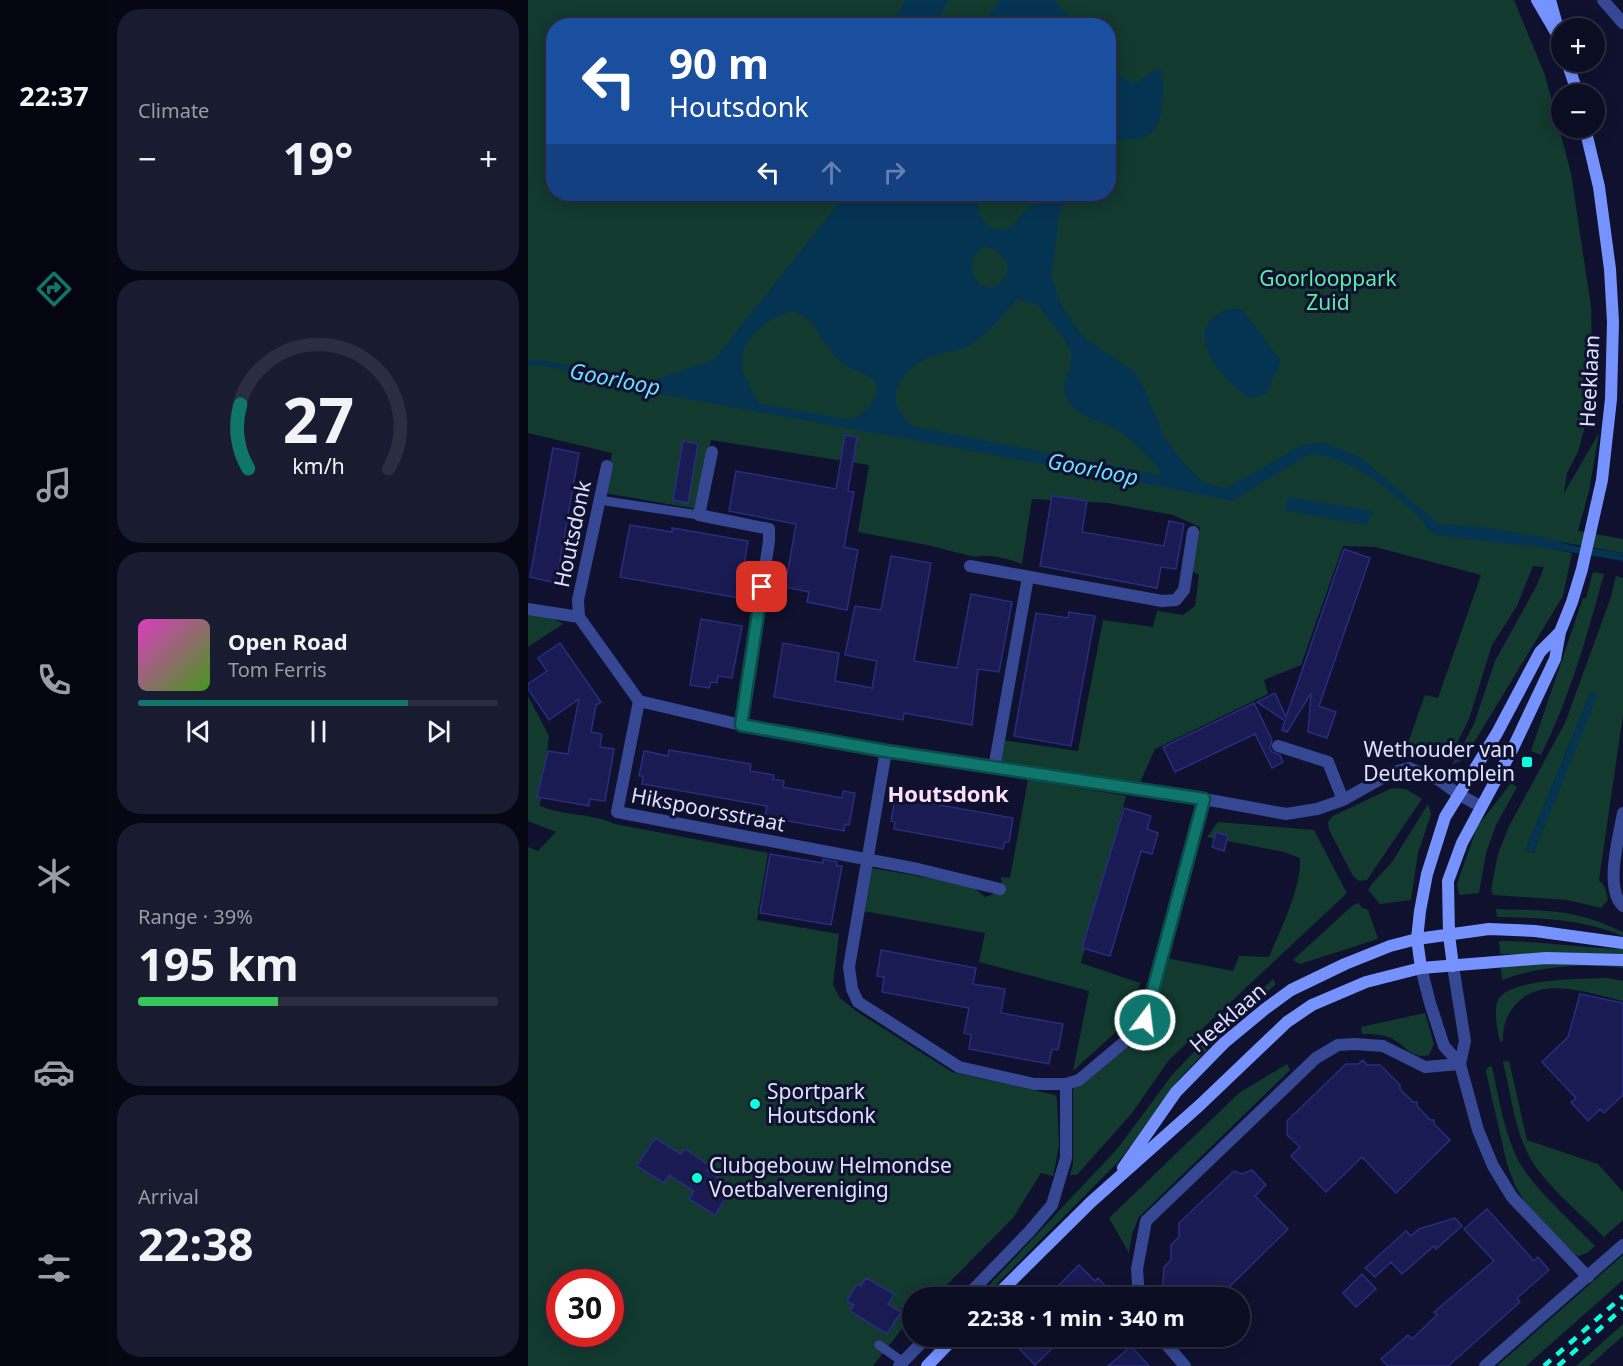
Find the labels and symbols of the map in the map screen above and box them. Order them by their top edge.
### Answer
park label: Goorlooppark Zuid [1259,264,1398,316]
street label: Heeklaan [1573,334,1605,428]
water label: Goorloop [567,355,663,401]
water label: Goorloop [1045,445,1141,491]
street label: Houtsdonk [547,477,597,590]
pin [736,561,787,612]
place label: Wethouder van Deutekomplein [1363,735,1515,787]
marker: Wethouder van Deutekomplein [1520,755,1534,769]
district label: Houtsdonk [887,778,1009,808]
street label: Hikspoorsstraat [629,780,788,838]
street label: Heeklaan [1183,976,1271,1058]
position arrow [1113,988,1177,1052]
place label: Sportpark Houtsdonk [767,1077,876,1129]
marker: Sportpark Houtsdonk [748,1097,762,1111]
place label: Clubgebouw Helmondse Voetbalvereniging [709,1151,952,1203]
marker: Clubgebouw Helmondse Voetbalvereniging [690,1171,704,1185]
speed limit sign: 30 [546,1269,624,1347]

